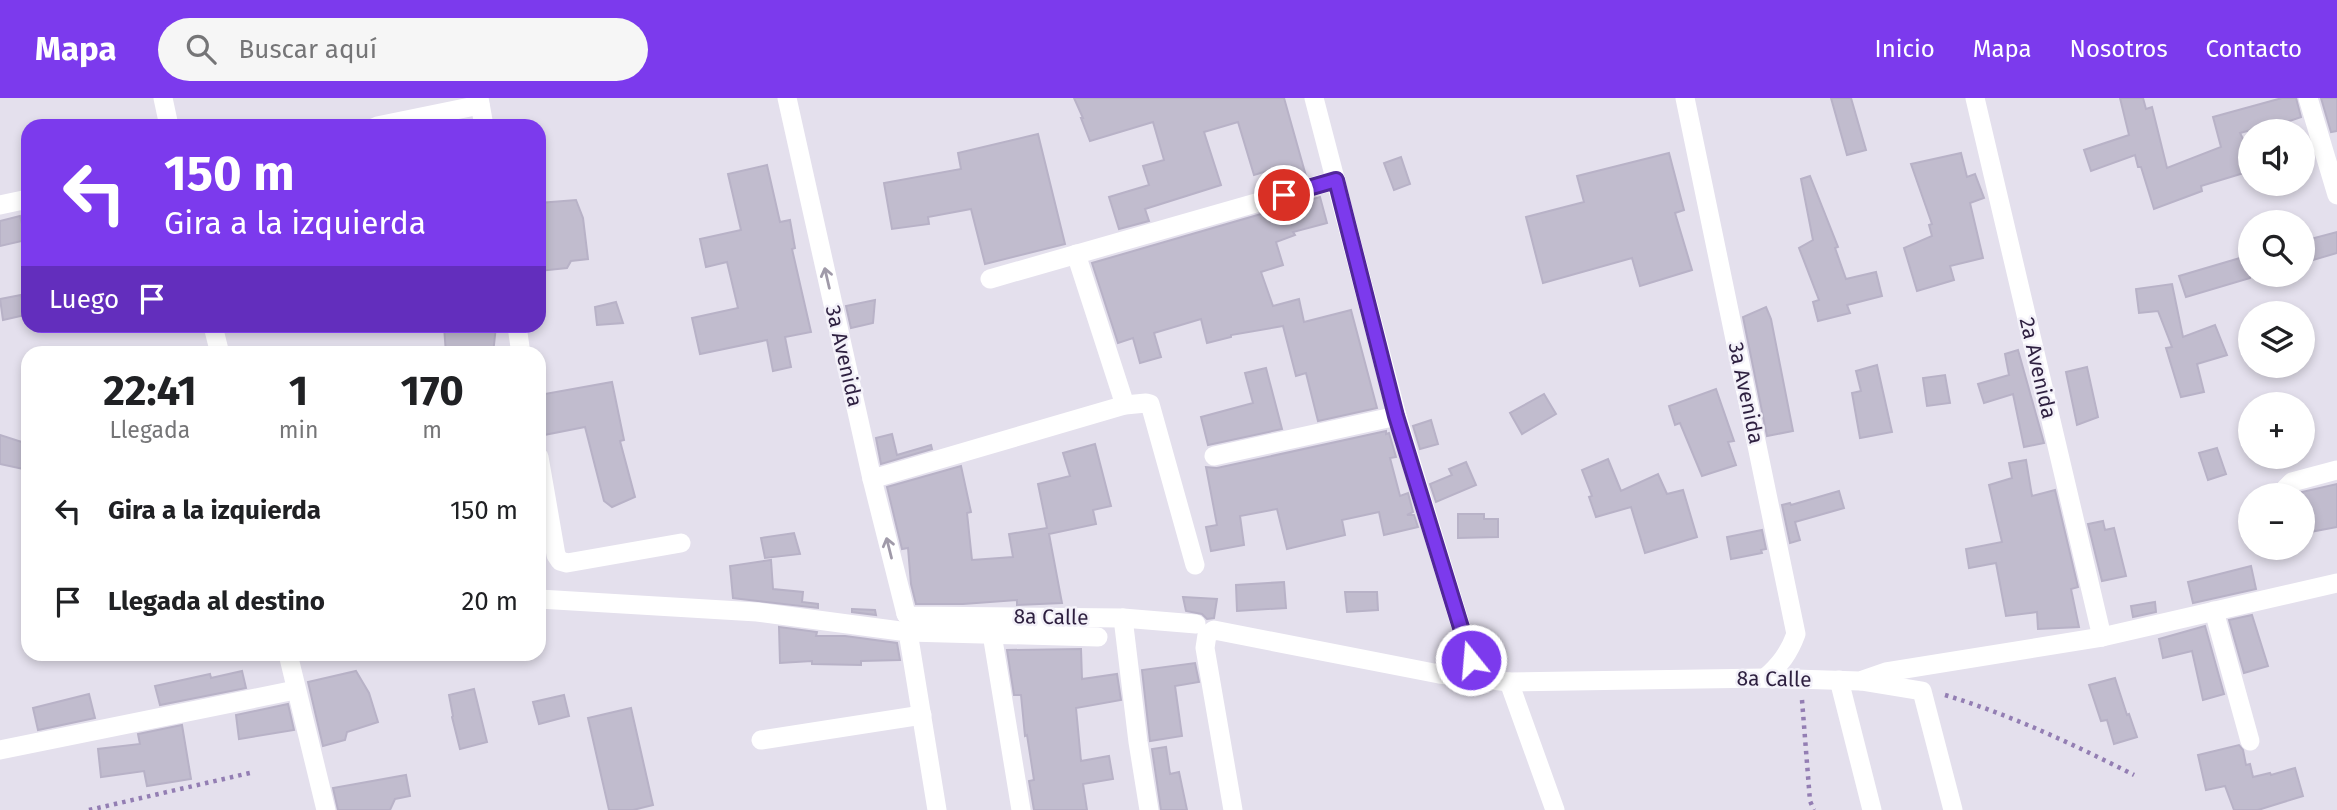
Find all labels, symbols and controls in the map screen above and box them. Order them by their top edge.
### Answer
search box [158,18,648,81]
text: Mapa [35,29,116,69]
icon: search [182,30,220,68]
text: Buscar aquí [238,34,377,65]
text: Inicio [1875,35,1935,63]
text: Mapa [1973,35,2032,63]
text: Nosotros [2070,35,2168,63]
text: Contacto [2206,35,2302,63]
map controls [2238,119,2315,560]
button: sound [2238,119,2315,196]
text: 150 m [164,144,295,203]
icon: left [49,147,140,238]
pin [1254,165,1314,225]
icon: arrive [1265,176,1303,214]
text: Gira a la izquierda [164,204,426,242]
button: search [2238,210,2315,287]
one-way arrow [819,267,833,290]
icon: arrive [133,280,171,318]
text: Luego [49,284,119,315]
button: layers [2238,301,2315,378]
street label: 3a Avenida [820,303,868,409]
street label: 2a Avenida [2014,315,2062,421]
street label: 3a Avenida [1723,340,1769,446]
text: 22:41 [103,366,197,416]
text: 1 [289,366,308,416]
text: 170 [401,366,464,416]
button: + [2238,392,2315,469]
text: Llegada [110,416,190,444]
text: min [279,416,318,444]
text: m [422,416,442,444]
button: − [2238,483,2315,560]
icon: left [49,492,87,530]
text: Gira a la izquierda [108,495,321,526]
text: 150 m [450,495,518,526]
one-way arrow [882,537,895,560]
icon: arrive [49,583,87,621]
text: Llegada al destino [108,586,325,617]
text: 20 m [461,586,518,617]
street label: 8a Calle [1013,603,1089,631]
position arrow [1434,623,1508,697]
street label: 8a Calle [1736,665,1812,693]

